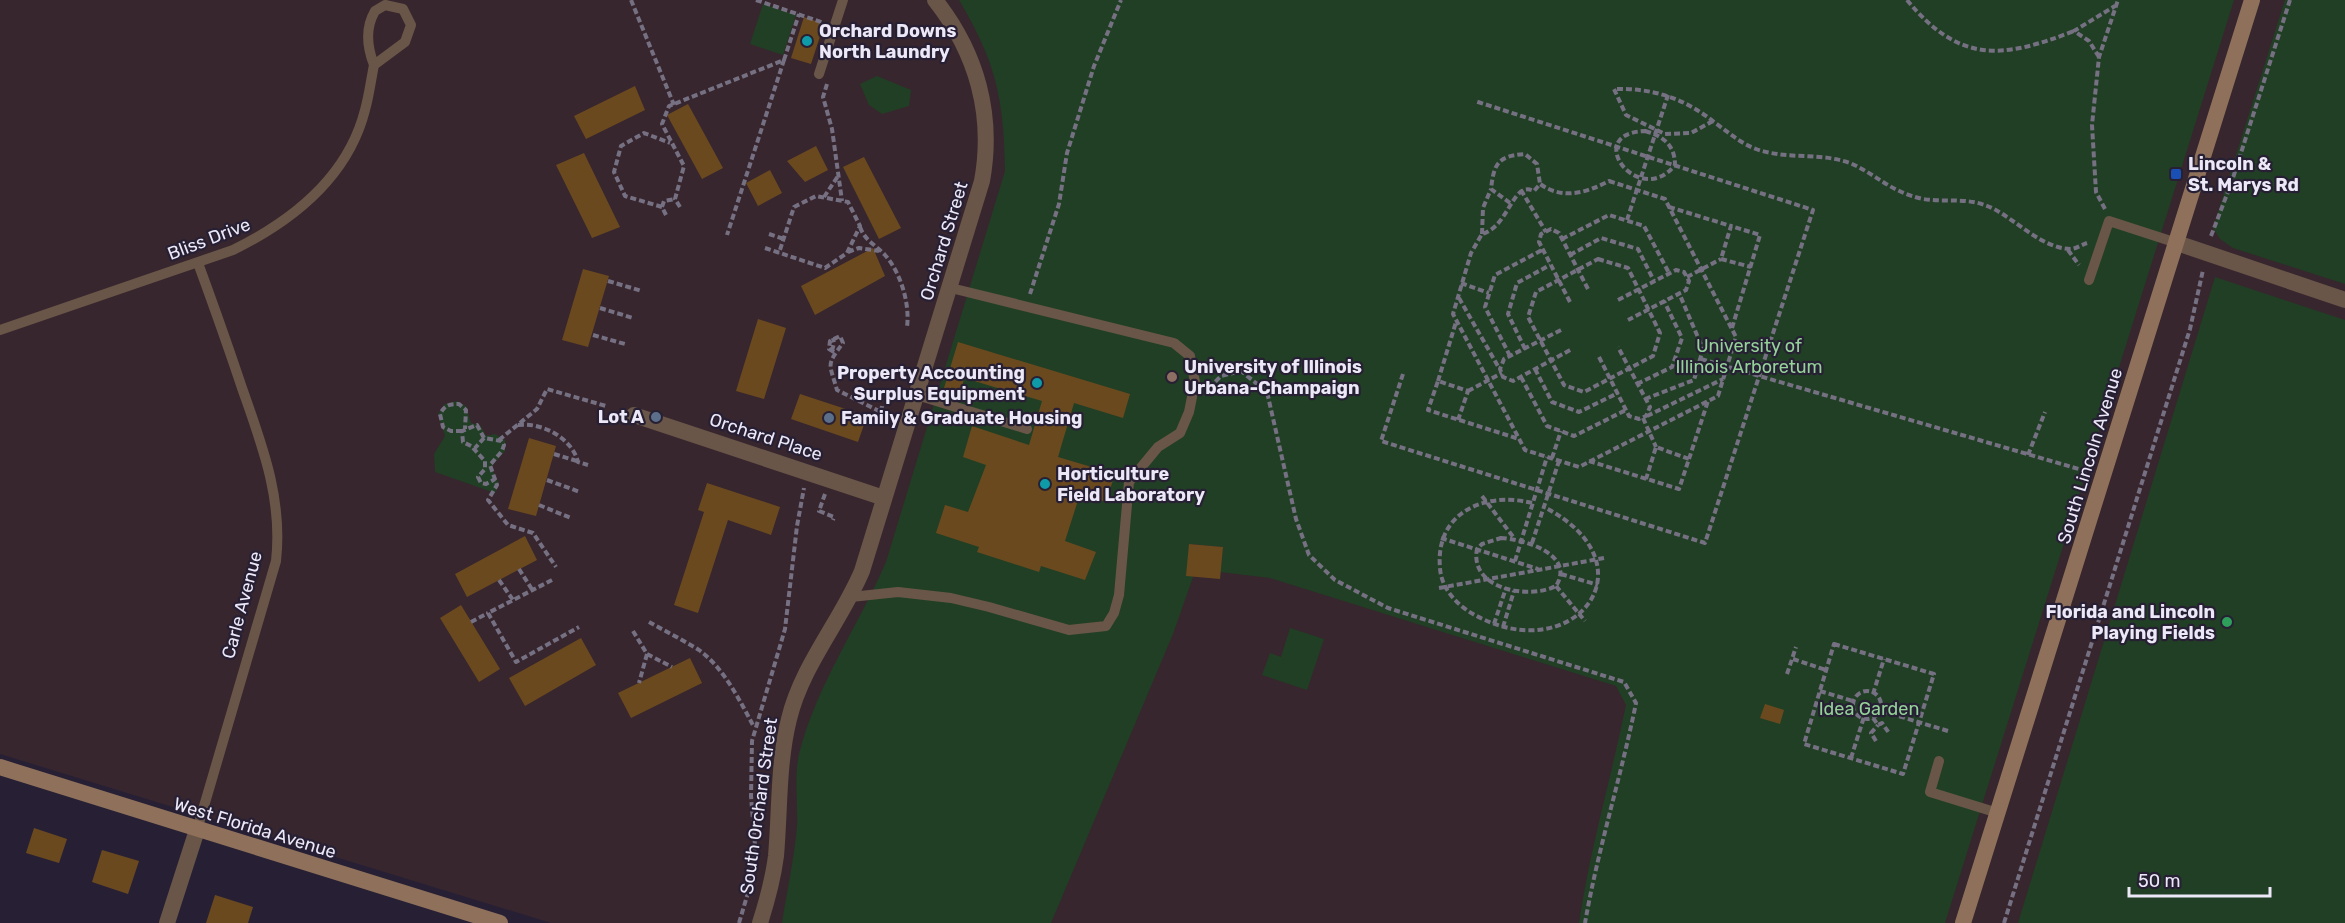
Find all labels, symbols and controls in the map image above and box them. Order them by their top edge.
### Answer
place label: Orchard Downs North Laundry [819,20,956,63]
marker: Orchard Downs North Laundry [800,34,814,48]
place label: Lincoln & St. Marys Rd [2188,153,2299,196]
marker: Lincoln & St. Marys Rd [2169,167,2183,181]
street label: Orchard Street [915,179,973,303]
street label: Bliss Drive [165,213,253,265]
park label: University of Illinois Arboretum [1675,335,1823,378]
place label: University of Illinois Urbana-Champaign [1184,356,1362,399]
place label: Property Accounting Surplus Equipment [837,362,1025,405]
street label: South Lincoln Avenue [2053,365,2127,547]
marker: University of Illinois Urbana-Champaign [1165,370,1179,384]
marker: Property Accounting Surplus Equipment [1030,376,1044,390]
place label: Lot A [598,406,644,428]
place label: Family & Graduate Housing [841,407,1082,429]
street label: Orchard Place [707,408,825,466]
marker: Lot A [649,410,663,424]
marker: Family & Graduate Housing [822,411,836,425]
place label: Horticulture Field Laboratory [1057,463,1205,506]
marker: Horticulture Field Laboratory [1038,477,1052,491]
street label: Carle Avenue [217,549,267,661]
place label: Florida and Lincoln Playing Fields [2045,601,2215,644]
marker: Florida and Lincoln Playing Fields [2220,615,2234,629]
park label: Idea Garden [1819,698,1919,720]
street label: South Orchard Street [736,716,782,896]
street label: West Florida Avenue [171,793,339,863]
scale bar [2129,860,2270,898]
text: 50 m [2138,870,2181,892]

